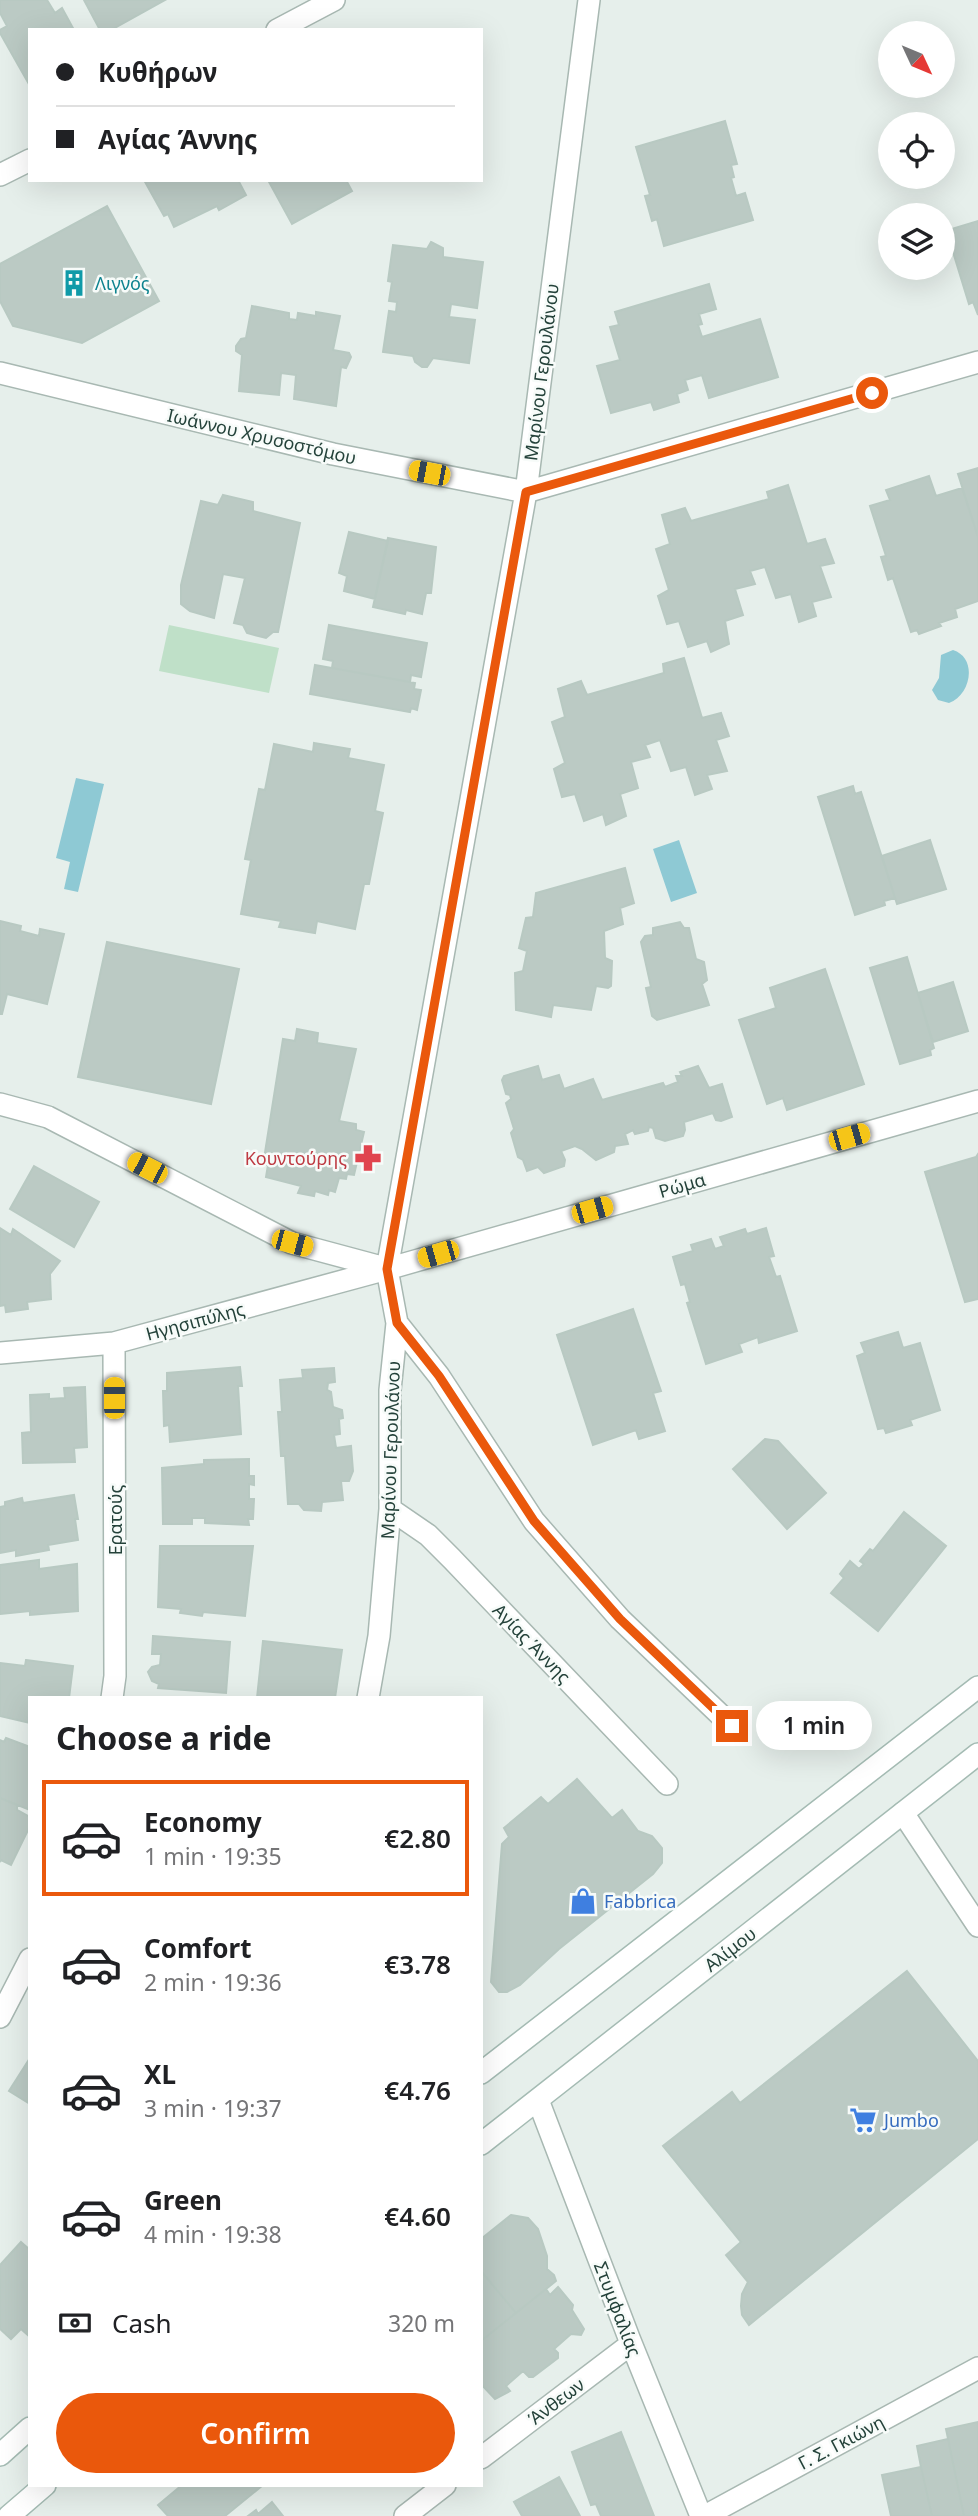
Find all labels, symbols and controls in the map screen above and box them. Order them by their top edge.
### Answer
north arrow [878,21,956,98]
map controls [878,21,955,280]
text: Κυθήρων [98,54,217,90]
button: locate [878,112,955,189]
text: Αγίας Άννης [98,121,257,157]
button: layers [878,203,955,280]
building icon: Λιγνός [59,268,89,298]
place label: Λιγνός [95,271,150,295]
street label: Μαρίνου Γερουλάνου [518,282,564,462]
route start [856,377,888,409]
street label: Ιωάννου Χρυσοστόμου [165,403,359,469]
car [407,459,452,487]
car [826,1121,873,1153]
pharmacy icon: Κουντούρης [353,1143,383,1173]
place label: Κουντούρης [245,1146,347,1170]
car [124,1149,171,1187]
street label: Ρώμα [656,1167,708,1203]
car [569,1194,616,1226]
car [269,1227,316,1259]
car [415,1238,462,1270]
street label: Ηγησιπύλης [143,1296,247,1346]
street label: Μαρίνου Γερουλάνου [375,1360,405,1540]
car [104,1377,125,1419]
street label: Ερατούς [103,1484,127,1555]
street label: Αγίας Άννης [488,1598,576,1688]
callout: 1 min [756,1702,872,1750]
text: 1 min [783,1709,845,1741]
route end [716,1710,748,1742]
text: Choose a ride [56,1716,272,1759]
text: Economy [144,1804,262,1840]
icon: car [60,1807,123,1870]
text: €2.80 [384,1820,451,1856]
text: 1 min · 19:35 [144,1840,282,1872]
shop icon: Fabbrica [568,1886,598,1916]
place label: Fabbrica [604,1889,676,1913]
street label: Αλίμου [699,1921,761,1977]
text: Comfort [144,1930,252,1966]
icon: car [60,1933,123,1996]
text: €3.78 [384,1946,451,1982]
text: 2 min · 19:36 [144,1966,282,1998]
text: XL [144,2056,176,2092]
icon: car [60,2059,123,2122]
text: €4.76 [384,2072,451,2108]
text: 3 min · 19:37 [144,2092,282,2124]
supermarket icon: Jumbo [848,2105,878,2135]
place label: Jumbo [882,2108,939,2132]
text: Green [144,2182,222,2218]
icon: car [60,2185,123,2248]
text: €4.60 [384,2198,451,2234]
text: 4 min · 19:38 [144,2218,282,2250]
street label: Στυμφαλίας [589,2258,647,2360]
icon: cash [56,2304,94,2342]
text: Cash [112,2305,172,2341]
text: 320 m [388,2307,455,2339]
street label: Άνθεων [523,2372,589,2430]
button: Confirm [56,2393,455,2473]
street label: Γ. Σ. Γκιώνη [794,2409,888,2475]

